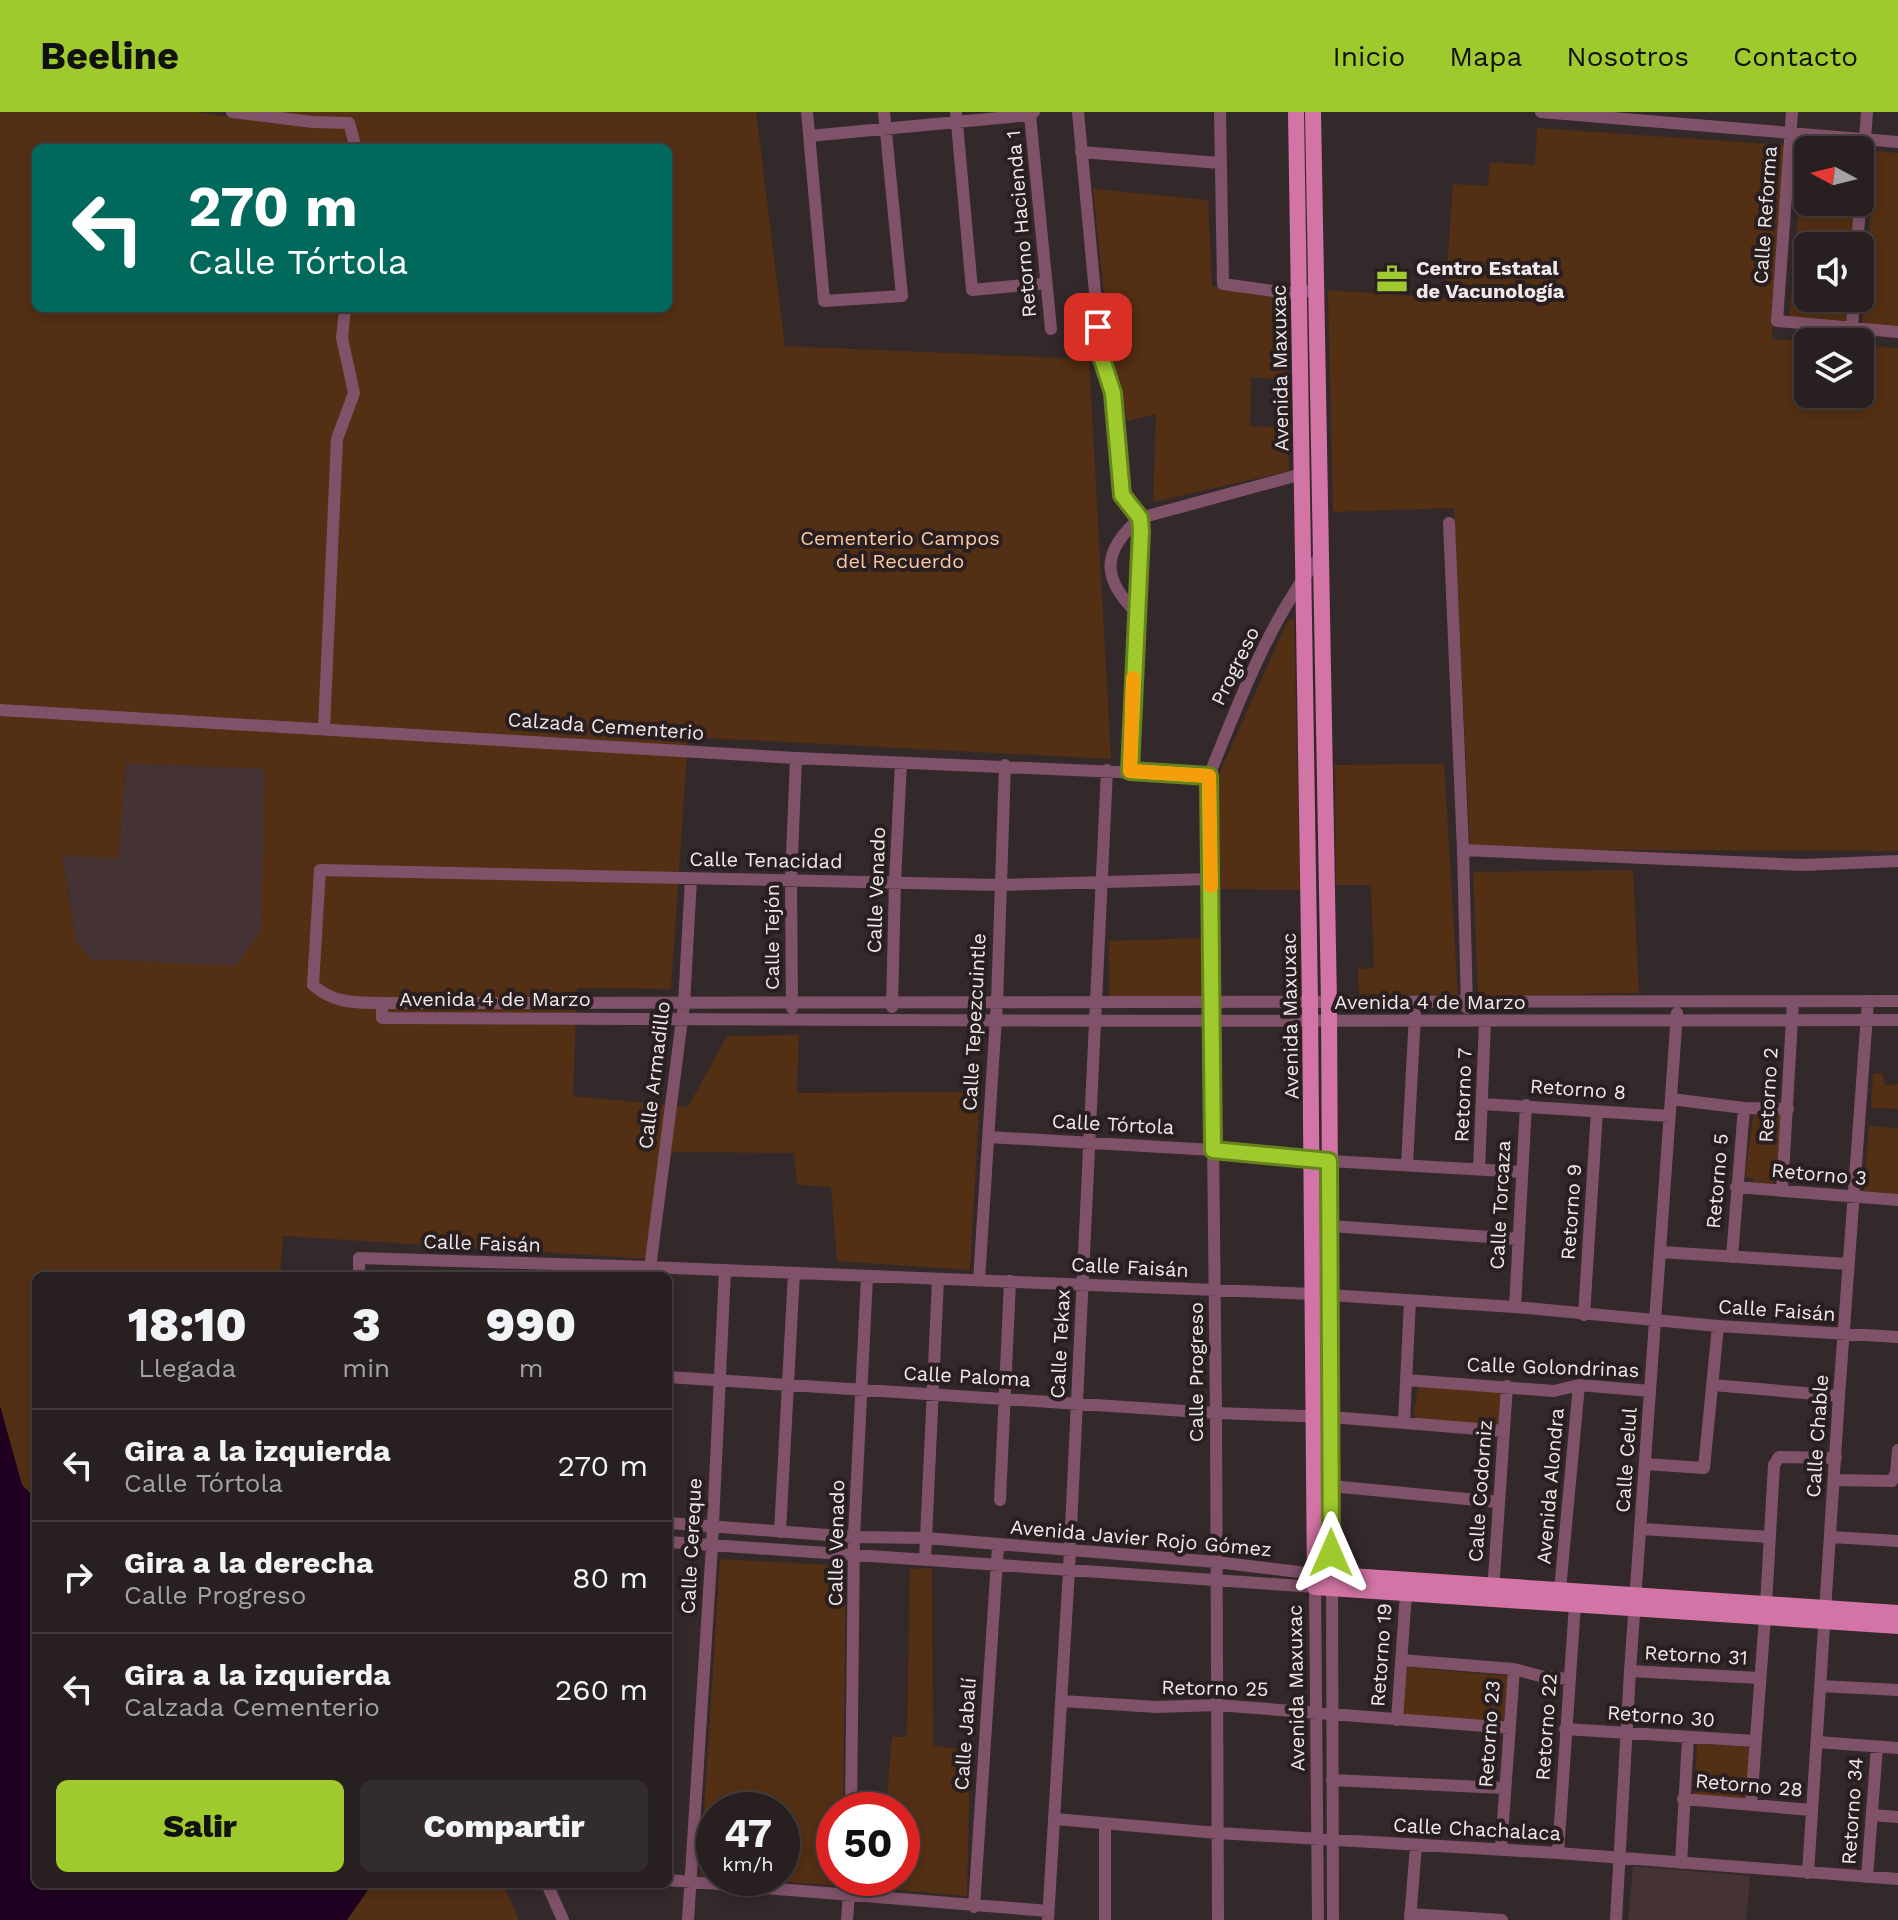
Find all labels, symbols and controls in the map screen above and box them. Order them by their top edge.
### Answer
text: Beeline [40,34,179,78]
text: Inicio [1333,40,1405,73]
text: Mapa [1449,40,1522,73]
text: Nosotros [1566,40,1689,73]
text: Contacto [1733,40,1858,73]
street label: Retorno Hacienda 1 [1001,129,1041,319]
north arrow [1794,136,1874,216]
map controls [1794,136,1874,408]
street label: Calle Reforma [1748,145,1782,285]
text: 270 m [188,174,358,240]
icon: left [56,176,160,280]
button: sound [1794,232,1874,312]
text: Calle Tórtola [188,241,408,283]
place label: Centro Estatal de Vacunología [1416,256,1565,303]
office icon: Centro Estatal de Vacunología [1375,262,1409,296]
street label: Avenida Maxuxac [1267,284,1293,452]
pin [1064,293,1132,361]
icon: arrive [1076,305,1120,349]
button: layers [1794,328,1874,408]
park label: Cementerio Campos del Recuerdo [800,526,1000,573]
street label: Progreso [1206,623,1264,709]
street label: Calzada Cementerio [507,707,705,745]
street label: Calle Venado [862,826,890,954]
street label: Calle Tenacidad [689,847,843,873]
street label: Calle Tejón [760,884,784,990]
street label: Calle Tepezcuintle [957,932,991,1112]
street label: Avenida Maxuxac [1277,932,1303,1100]
street label: Avenida 4 de Marzo [399,987,591,1011]
street label: Avenida 4 de Marzo [1334,990,1526,1014]
street label: Calle Armadillo [633,1000,675,1150]
street label: Retorno 7 [1449,1047,1477,1143]
street label: Retorno 2 [1754,1047,1782,1143]
street label: Retorno 8 [1529,1074,1627,1104]
street label: Calle Tórtola [1051,1109,1175,1139]
street label: Retorno 5 [1701,1132,1733,1230]
street label: Calle Torcaza [1485,1140,1515,1270]
street label: Retorno 3 [1770,1158,1868,1190]
street label: Retorno 9 [1556,1163,1586,1261]
street label: Calle Faisán [423,1229,541,1257]
street label: Calle Faisán [1071,1252,1189,1282]
street label: Calle Tekax [1045,1289,1075,1399]
street label: Calle Faisán [1717,1294,1837,1326]
text: 18:10 [128,1296,247,1353]
text: 3 [352,1296,381,1353]
text: 990 [486,1296,576,1353]
street label: Calle Progreso [1184,1302,1208,1442]
street label: Calle Golondrinas [1466,1352,1640,1382]
text: Llegada [138,1353,236,1383]
text: min [342,1353,390,1383]
text: m [519,1353,543,1383]
street label: Calle Paloma [903,1361,1031,1391]
street label: Calle Chable [1801,1374,1833,1498]
street label: Avenida Alondra [1531,1407,1569,1565]
street label: Calle Celul [1610,1407,1642,1513]
street label: Calle Codorniz [1463,1419,1497,1563]
text: Gira a la izquierda [124,1433,391,1468]
icon: left [56,1443,100,1487]
text: 270 m [557,1448,648,1483]
text: Calle Tórtola [124,1468,283,1498]
street label: Calle Cereque [675,1477,707,1615]
street label: Calle Venado [823,1479,849,1607]
position arrow [1289,1511,1373,1595]
street label: Avenida Javier Rojo Gómez [1009,1515,1273,1561]
text: Gira a la derecha [124,1545,373,1580]
icon: right [56,1555,100,1599]
text: 80 m [572,1560,648,1595]
text: Calle Progreso [124,1580,306,1610]
street label: Retorno 19 [1365,1602,1397,1708]
street label: Avenida Maxuxac [1283,1604,1309,1772]
street label: Retorno 31 [1644,1640,1748,1670]
text: Gira a la izquierda [124,1657,391,1692]
icon: left [56,1667,100,1711]
text: 260 m [555,1672,648,1707]
street label: Retorno 22 [1530,1673,1562,1781]
street label: Retorno 25 [1161,1675,1269,1701]
street label: Calle Jabalí [949,1677,981,1791]
street label: Retorno 23 [1473,1680,1505,1788]
text: Calzada Cementerio [124,1692,380,1722]
street label: Retorno 30 [1606,1700,1716,1732]
street label: Retorno 34 [1836,1756,1868,1866]
street label: Retorno 28 [1694,1768,1804,1802]
button: Salir [56,1780,344,1872]
button: Compartir [360,1780,648,1872]
speed limit sign: 50 [816,1792,920,1896]
text: 47 [724,1810,772,1857]
street label: Calle Chachalaca [1393,1813,1561,1845]
text: km/h [722,1852,774,1876]

